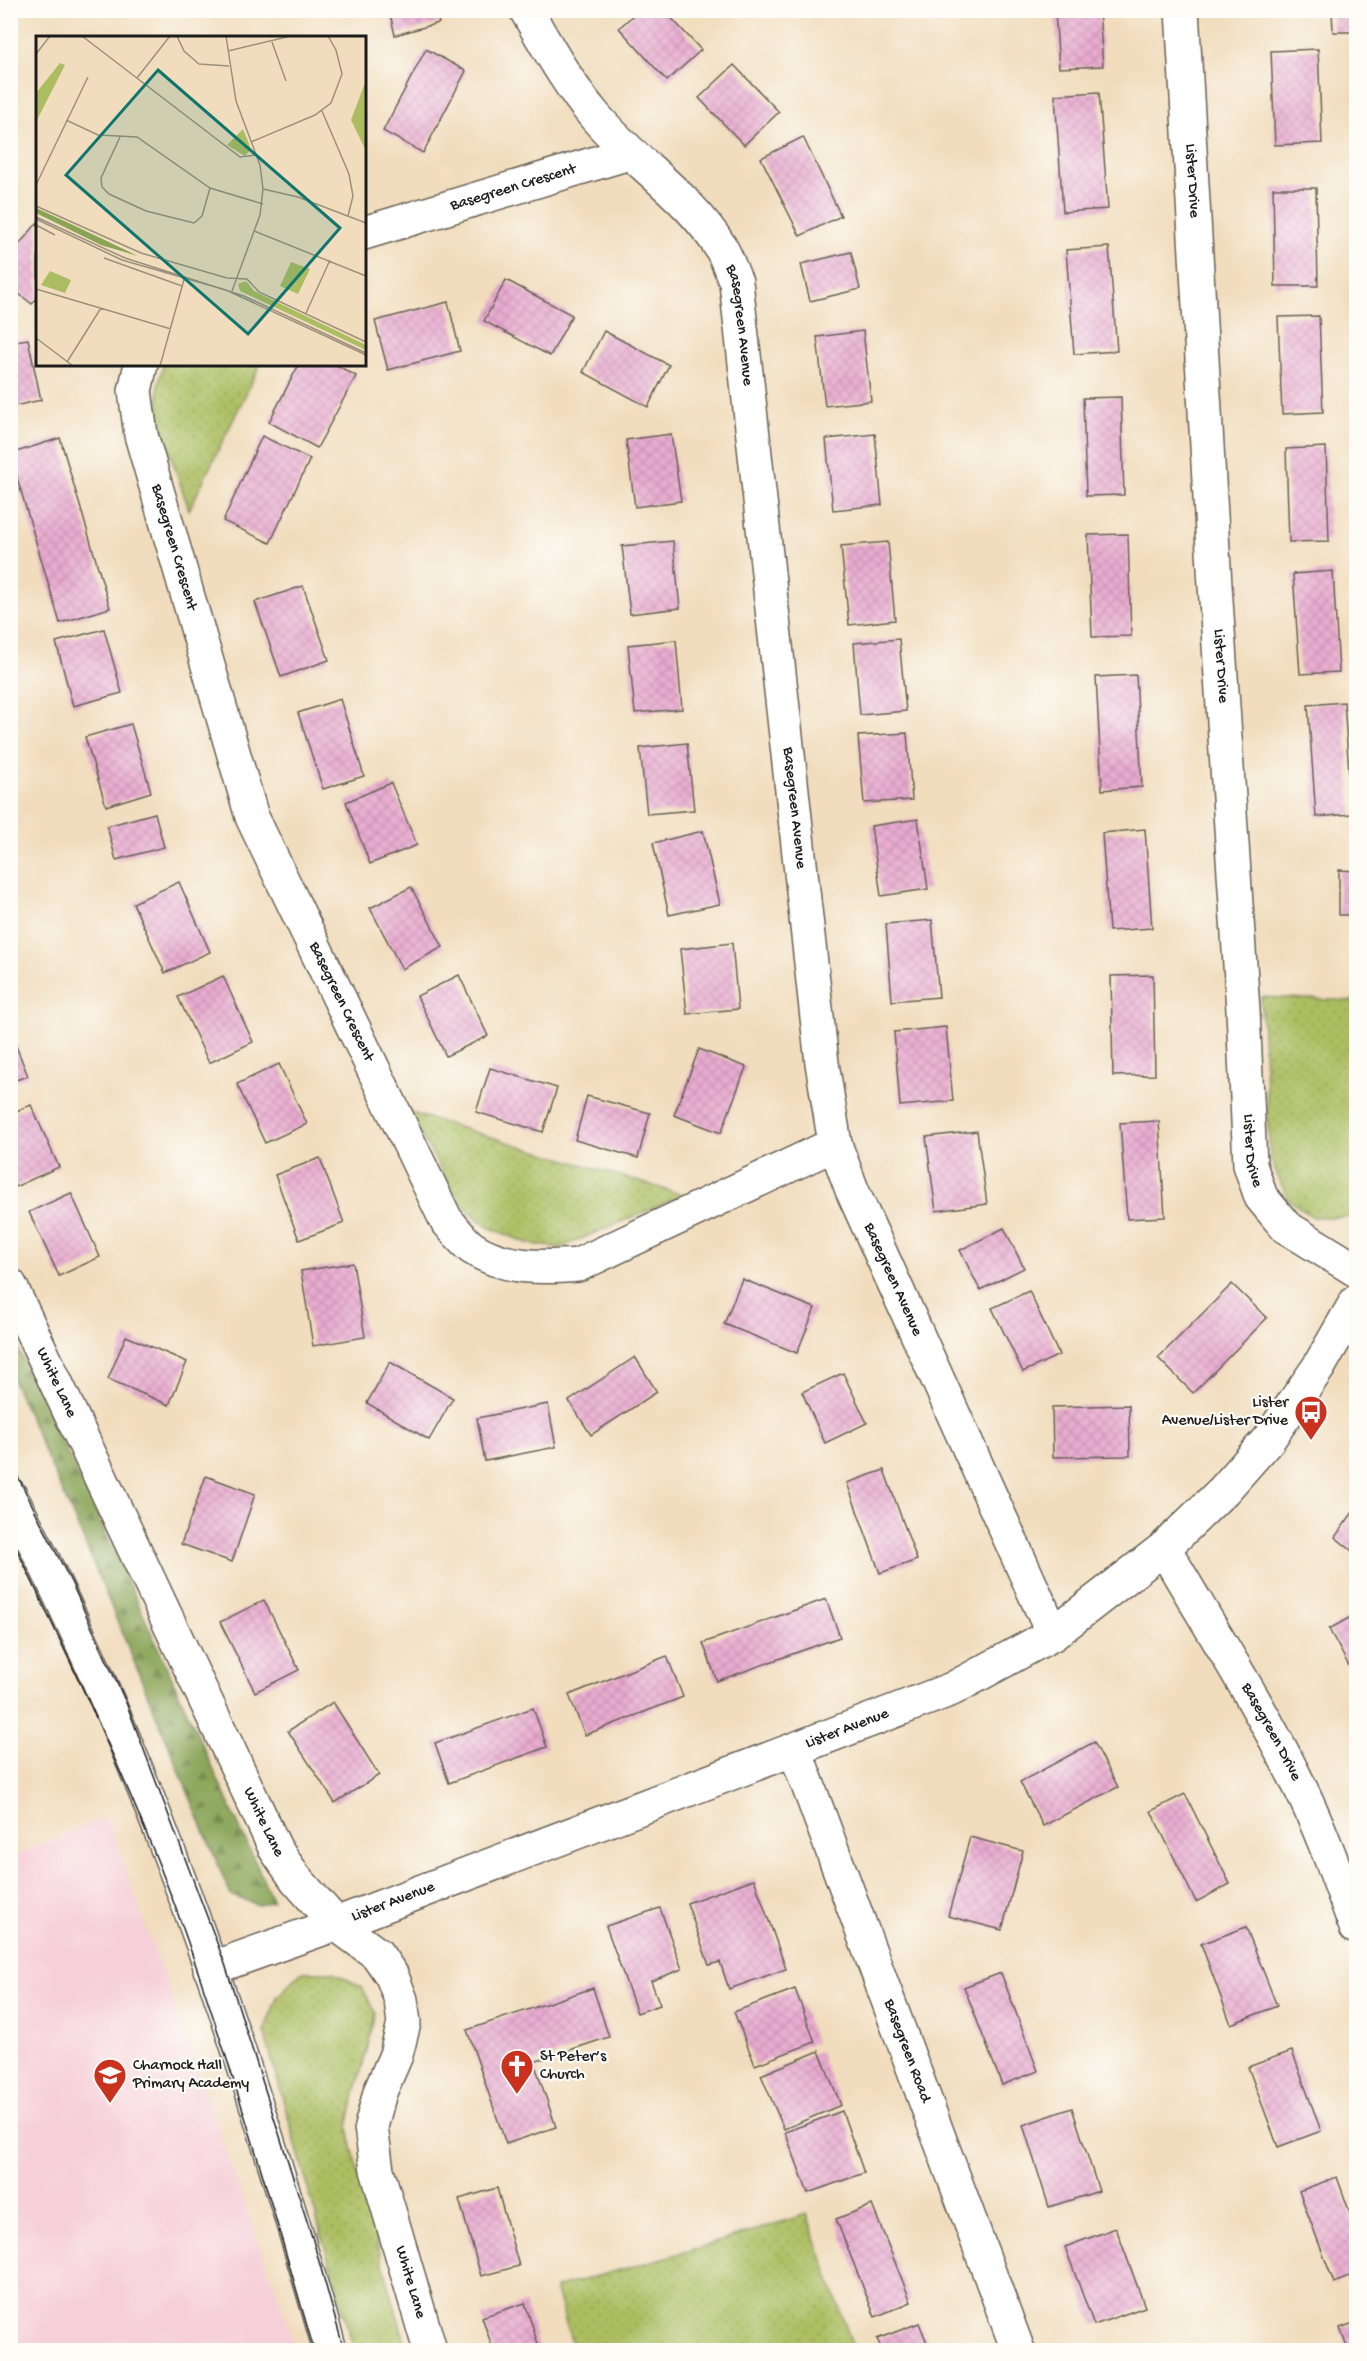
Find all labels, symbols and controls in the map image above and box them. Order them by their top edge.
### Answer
inset map [36,36,366,366]
street label: Lister Drive [1180,143,1203,219]
street label: Basegreen Crescent [447,160,580,216]
street label: Basegreen Avenue [720,261,757,387]
street label: Basegreen Crescent [146,481,201,614]
street label: Lister Drive [1208,628,1232,704]
street label: Basegreen Avenue [778,745,810,870]
street label: Basegreen Crescent [304,938,378,1066]
street label: Lister Drive [1238,1113,1267,1191]
street label: Basegreen Avenue [858,1219,927,1340]
street label: White Lane [31,1345,81,1421]
place label: Lister Avenue/Lister Drive [1162,1394,1289,1431]
bus stop icon: Lister Avenue/Lister Drive [1293,1394,1329,1441]
street label: Basegreen Drive [1236,1679,1305,1785]
street label: Lister Avenue [803,1704,892,1753]
street label: White Lane [238,1784,288,1862]
street label: Lister Avenue [349,1877,438,1927]
street label: Basegreen Road [879,1996,935,2107]
church icon: St Peter’s Church [499,2048,535,2095]
place label: St Peter’s Church [540,2048,607,2085]
school or university icon: Charnock Hall Primary Academy [92,2057,128,2104]
place label: Charnock Hall Primary Academy [132,2057,249,2094]
street label: White Lane [390,2244,430,2322]

